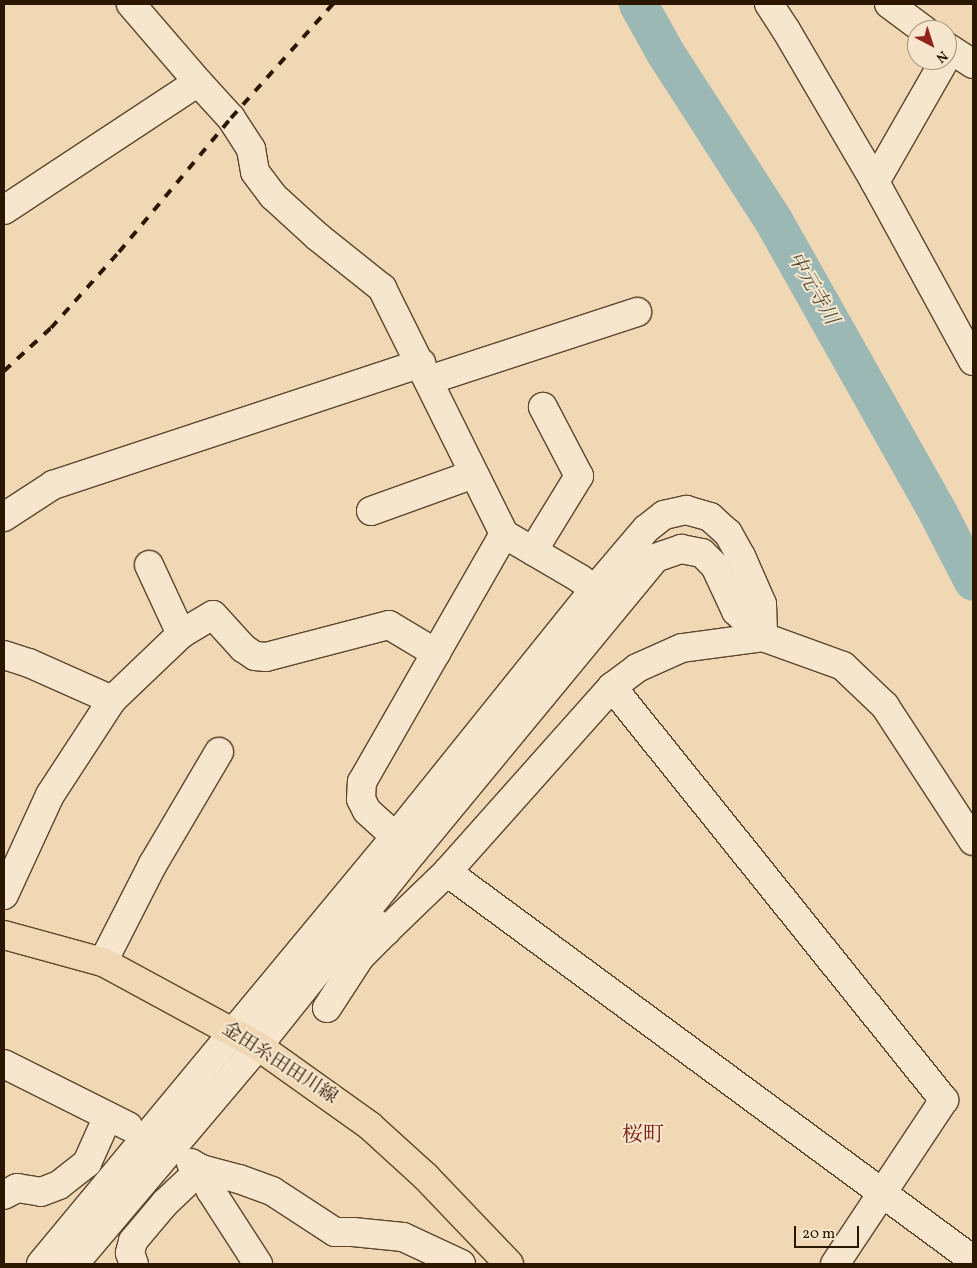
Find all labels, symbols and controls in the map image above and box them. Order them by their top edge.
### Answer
north arrow [907,20,957,70]
text: N [931,46,951,67]
water label: 中元寺川 [782,248,842,330]
street label: 金田糸田田川線 [217,1018,341,1110]
district label: 桜町 [622,1123,664,1149]
scale bar [797,1216,862,1248]
text: 20 m [802,1224,835,1245]

